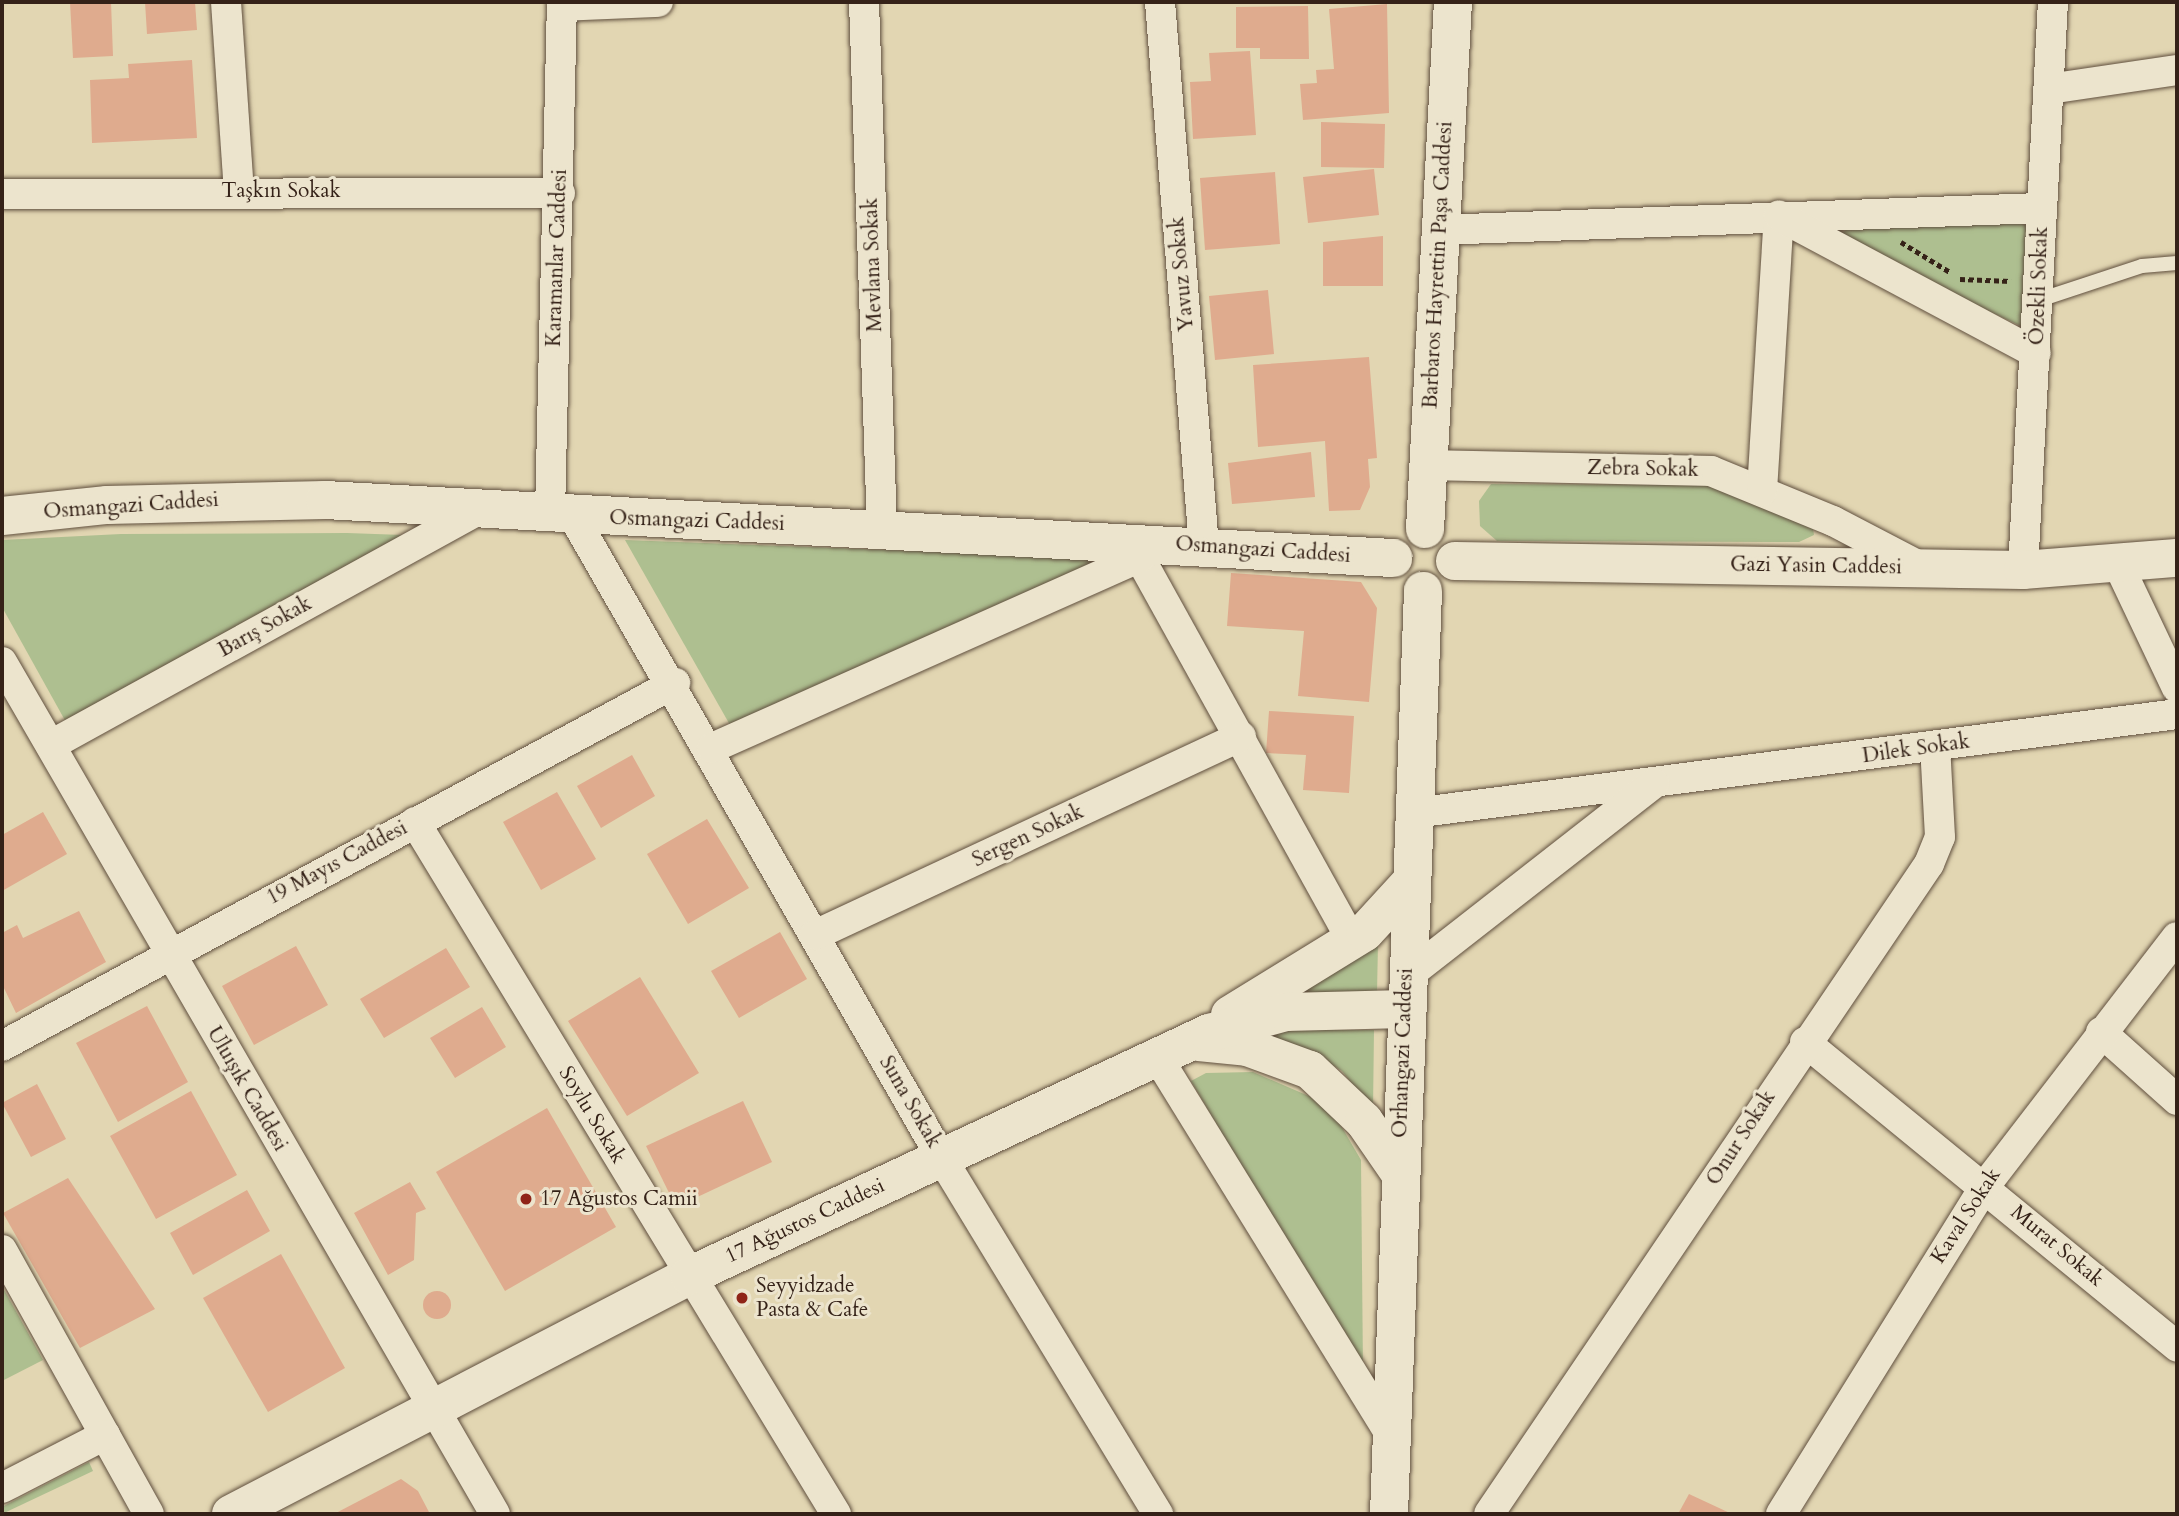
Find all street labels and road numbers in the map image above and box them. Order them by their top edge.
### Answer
street label: Barbaros Hayrettin Paşa Caddesi [1418,121,1458,409]
street label: Karamanlar Caddesi [541,169,573,347]
street label: Taşkın Sokak [221,178,341,204]
street label: Mevlana Sokak [858,197,888,333]
street label: Yavuz Sokak [1164,215,1200,333]
street label: Özekli Sokak [2024,226,2054,346]
street label: Zebra Sokak [1587,455,1699,483]
street label: Osmangazi Caddesi [43,487,219,525]
street label: Osmangazi Caddesi [609,505,785,537]
street label: Osmangazi Caddesi [1175,531,1351,569]
street label: Gazi Yasin Caddesi [1730,552,1902,580]
street label: Barış Sokak [214,591,316,663]
street label: Dilek Sokak [1861,729,1971,769]
street label: Sergen Sokak [968,799,1088,873]
street label: 19 Mayıs Caddesi [262,815,412,911]
street label: Orhangazi Caddesi [1387,968,1419,1138]
street label: Uluışık Caddesi [201,1022,293,1156]
street label: Suna Sokak [874,1051,946,1153]
street label: Soylu Sokak [553,1062,631,1168]
street label: Onur Sokak [1701,1086,1781,1190]
street label: Kaval Sokak [1926,1164,2006,1268]
street label: 17 Ağustos Caddesi [721,1173,889,1269]
street label: Murat Sokak [2005,1200,2109,1292]

